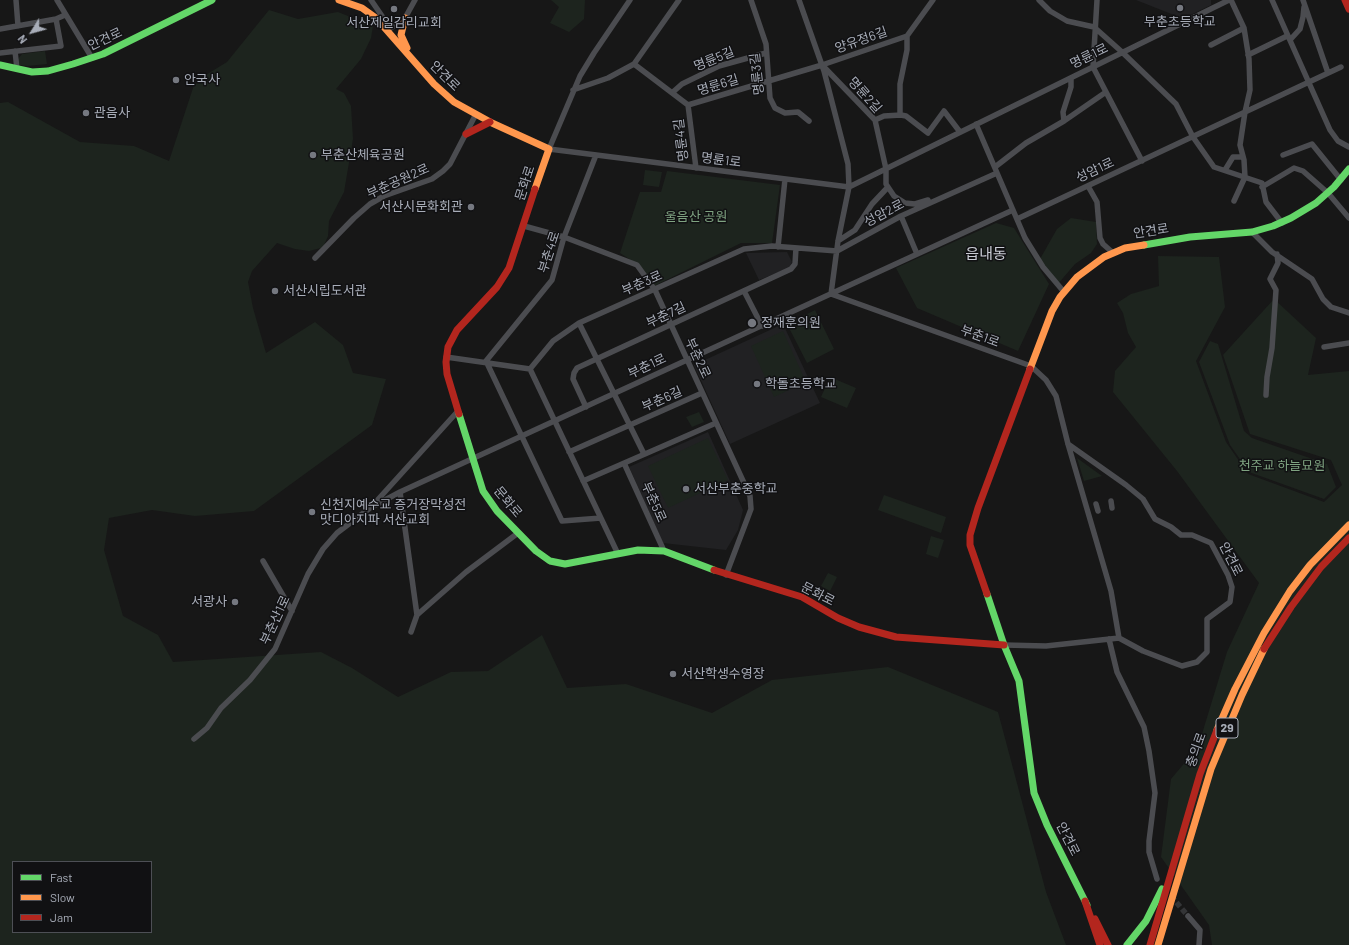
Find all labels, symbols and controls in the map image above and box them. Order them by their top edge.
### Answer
marker: 부춘초등학교 [1175,3,1185,13]
marker: 서산제일감리교회 [389,4,399,14]
north arrow [12,12,52,52]
place label: 부춘초등학교 [1144,14,1216,30]
place label: 서산제일감리교회 [346,15,442,31]
street label: 안견로 [85,24,125,54]
street label: 양유정6길 [833,24,889,56]
text: N [15,33,29,46]
street label: 명륜1로 [1067,40,1111,72]
street label: 명륜5길 [691,44,737,74]
street label: 명륜3길 [747,52,767,96]
street label: 안견로 [427,58,463,94]
street label: 명륜6길 [695,71,741,99]
place label: 안국사 [184,72,220,88]
street label: 명륜2길 [845,74,885,116]
marker: 안국사 [171,75,181,85]
place label: 관음사 [94,105,130,121]
marker: 관음사 [81,108,91,118]
street label: 명륜4길 [671,118,691,162]
place label: 부춘산체육공원 [321,147,405,163]
marker: 부춘산체육공원 [308,150,318,160]
street label: 명륜1로 [700,150,742,170]
street label: 성암1로 [1073,154,1117,186]
street label: 부춘공원2로 [364,160,432,202]
street label: 문화로 [512,164,538,202]
street label: 성암2로 [861,196,907,230]
place label: 서산시문화회관 [379,199,463,215]
marker: 서산시문화회관 [466,202,476,212]
park label: 울음산 공원 [665,209,727,225]
street label: 안견로 [1132,220,1170,242]
street label: 부춘4로 [535,229,563,275]
district label: 읍내동 [965,245,1007,263]
street label: 부춘3로 [619,267,665,299]
place label: 서산시립도서관 [283,283,367,299]
marker: 서산시립도서관 [270,286,280,296]
street label: 부춘7길 [644,299,688,331]
place label: 정재훈의원 [761,315,821,331]
marker: 정재훈의원 [746,317,758,329]
street label: 부춘1로 [958,322,1002,350]
street label: 부춘2로 [682,335,714,381]
street label: 부춘1로 [625,350,669,382]
place label: 학돌초등학교 [765,376,837,392]
marker: 학돌초등학교 [752,379,762,389]
street label: 부춘6길 [639,383,685,415]
park label: 천주교 하늘묘원 [1239,458,1325,474]
street label: 부춘5로 [638,479,670,525]
place label: 서산부춘중학교 [694,481,778,497]
street label: 문화로 [490,483,526,521]
marker: 서산부춘중학교 [681,484,691,494]
place label: 신천지예수교 증거장막성전 맛디아지파 서산교회 [320,497,466,528]
marker: 신천지예수교 증거장막성전 맛디아지파 서산교회 [307,507,317,517]
street label: 안견로 [1216,539,1246,579]
street label: 문화로 [798,579,838,609]
street label: 부춘산1로 [257,593,293,647]
place label: 서광사 [191,594,227,610]
marker: 서광사 [230,597,240,607]
place label: 서산학생수영장 [681,666,765,682]
marker: 서산학생수영장 [668,669,678,679]
road number: 29 [1216,718,1238,738]
street label: 충의로 [1183,730,1209,770]
street label: 안견로 [1053,819,1083,859]
legend [12,861,152,933]
text: Fast [50,870,73,884]
text: Slow [50,890,75,904]
text: Jam [50,910,73,924]

